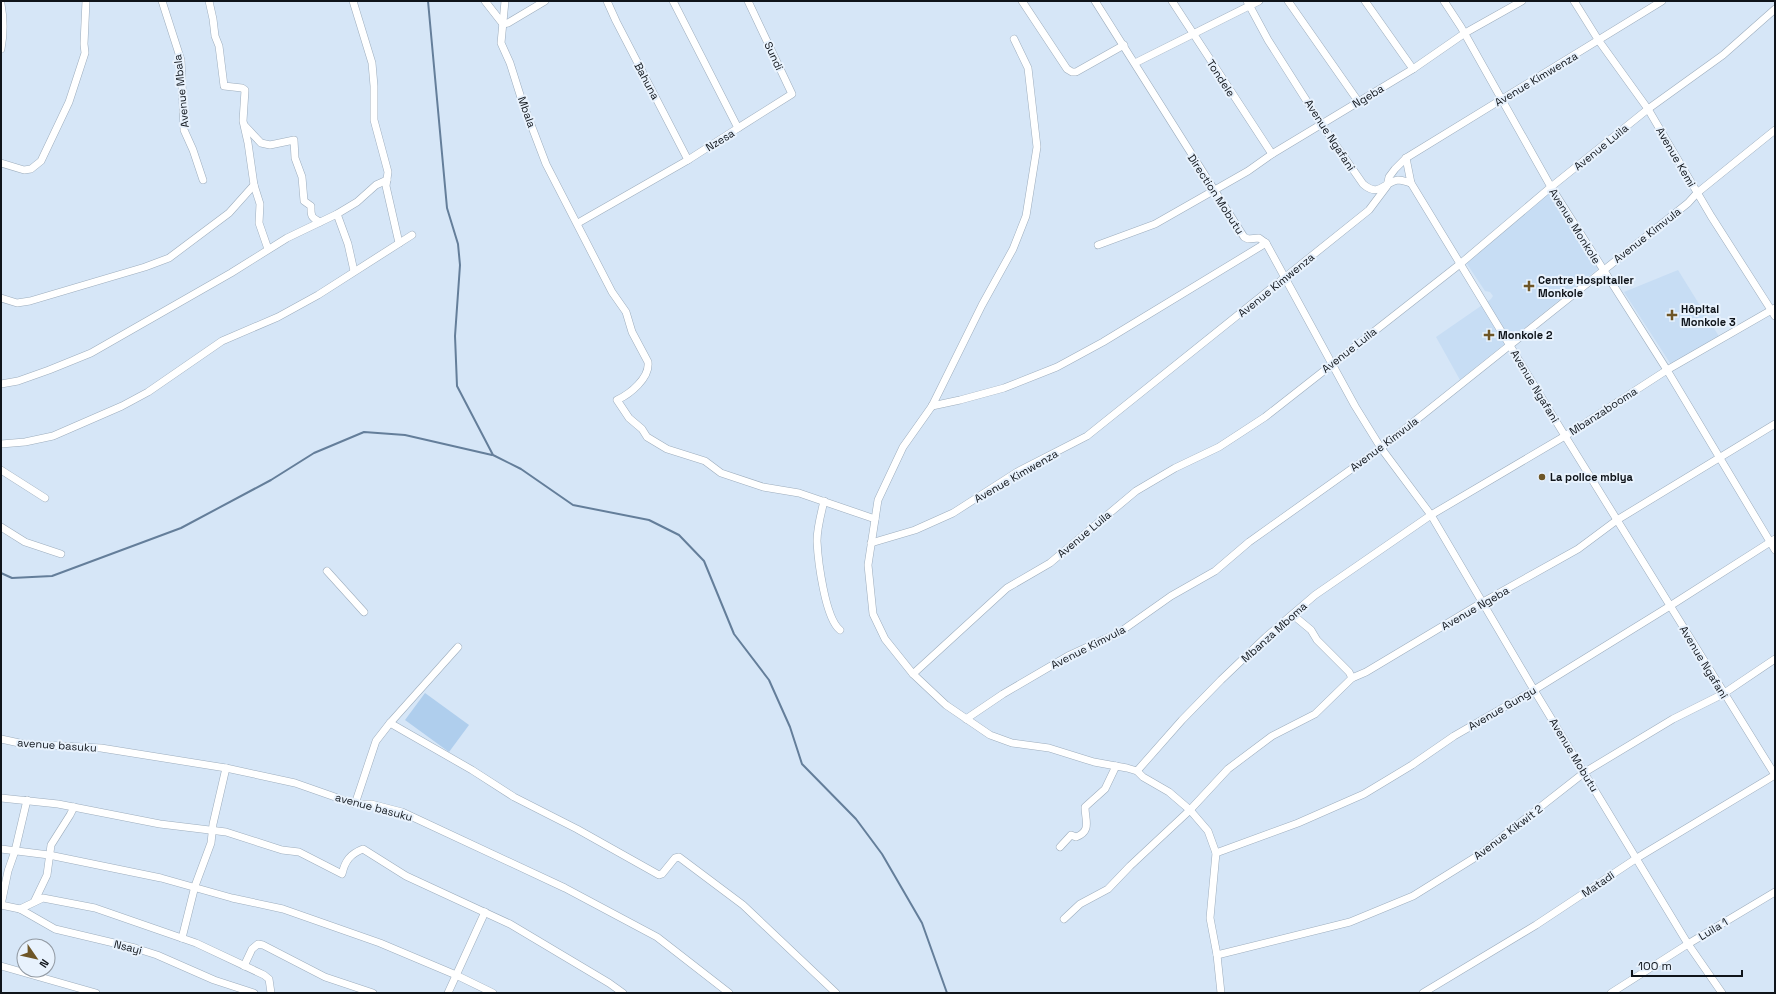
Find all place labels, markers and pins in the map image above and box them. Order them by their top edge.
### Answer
place label: Centre Hospitalier Monkole [1538,273,1635,300]
marker: Centre Hospitalier Monkole [1523,280,1535,292]
place label: Hôpital Monkole 3 [1681,302,1736,329]
marker: Hôpital Monkole 3 [1666,309,1678,321]
place label: Monkole 2 [1498,328,1553,342]
marker: Monkole 2 [1483,329,1495,341]
place label: La police mbiya [1550,470,1633,484]
marker: La police mbiya [1537,472,1547,482]

